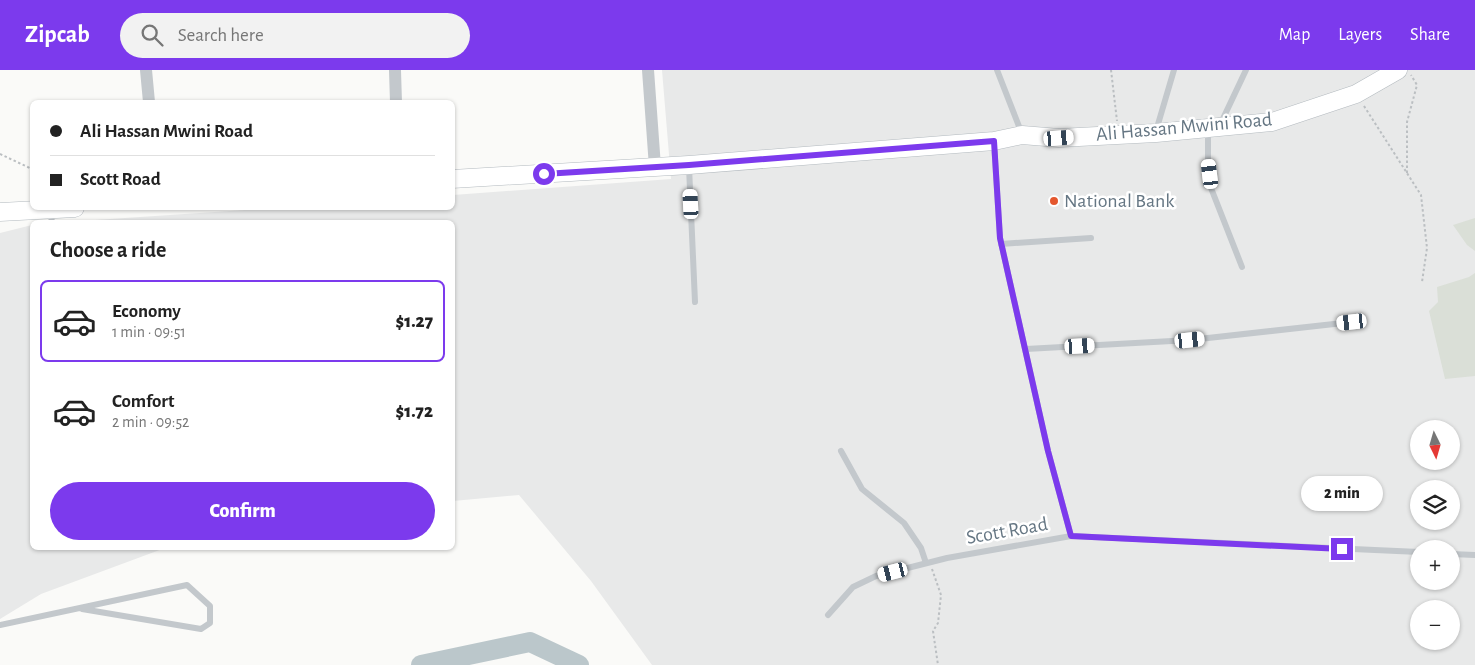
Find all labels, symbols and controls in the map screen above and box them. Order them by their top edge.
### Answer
search box [120,13,470,58]
icon: search [138,21,166,49]
text: Zipcab [25,23,90,47]
text: Search here [178,26,264,45]
text: Map [1279,26,1310,44]
text: Layers [1338,26,1382,44]
text: Share [1410,26,1450,44]
street label: Ali Hassan Mwini Road [1095,109,1273,145]
text: Ali Hassan Mwini Road [80,122,253,141]
car [1043,129,1074,147]
car [1200,158,1219,190]
route start [533,163,555,185]
text: Scott Road [80,170,161,189]
car [682,189,699,219]
place label: National Bank [1064,191,1174,211]
marker: National Bank [1048,195,1060,207]
text: Choose a ride [50,239,166,261]
icon: car [52,299,97,344]
text: Economy [112,302,181,321]
text: $1.27 [396,312,433,331]
car [1336,313,1367,331]
text: 1 min · 09:51 [112,324,186,340]
car [1174,331,1205,349]
car [1064,338,1095,354]
icon: car [52,389,97,434]
text: Comfort [112,392,174,411]
text: $1.72 [396,402,433,421]
text: 2 min · 09:52 [112,414,189,430]
north arrow [1410,420,1460,470]
map controls [1410,420,1460,650]
callout: 2 min [1301,476,1383,512]
button: layers [1410,480,1460,530]
button: Confirm [50,482,435,540]
text: 2 min [1324,485,1360,501]
street label: Scott Road [965,514,1049,548]
route end [1331,538,1353,560]
button: + [1410,540,1460,590]
car [876,561,909,583]
button: − [1410,600,1460,650]

